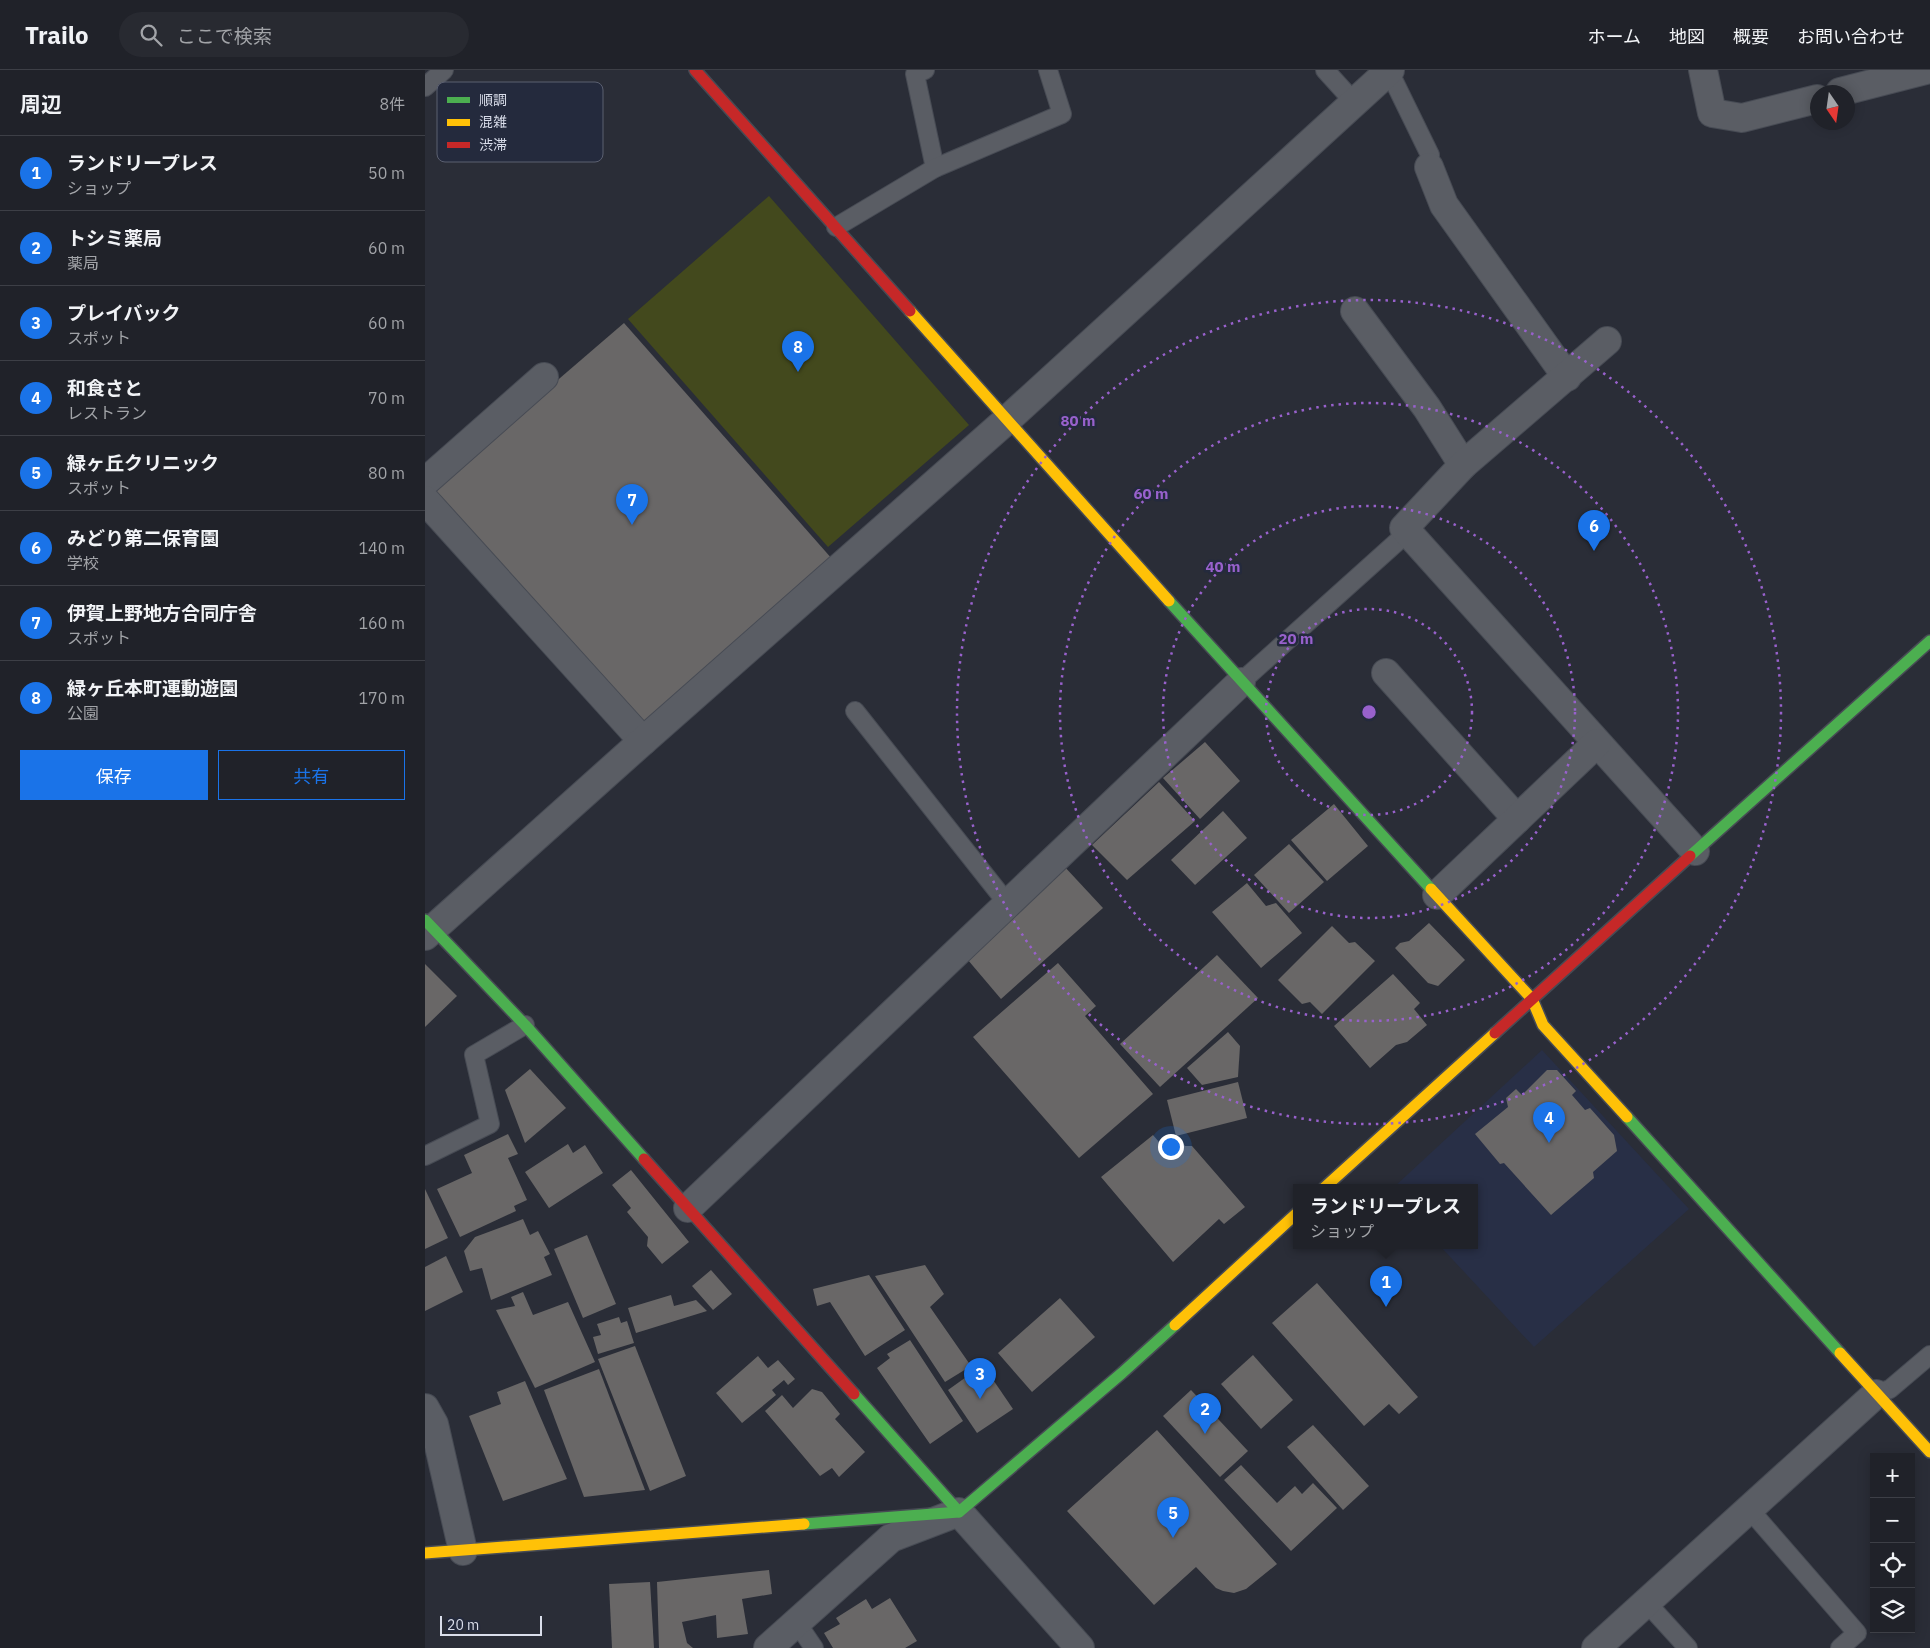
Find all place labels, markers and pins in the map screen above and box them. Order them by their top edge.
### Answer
pin: 8 [782,331,814,372]
pin: 7 [616,484,648,525]
pin: 6 [1578,510,1610,551]
centre of rings [1360,703,1378,721]
pin: 4 [1533,1102,1565,1143]
pin: 1 [1370,1266,1402,1307]
pin: 3 [964,1358,996,1399]
pin: 2 [1189,1393,1221,1434]
pin: 5 [1157,1497,1189,1538]

